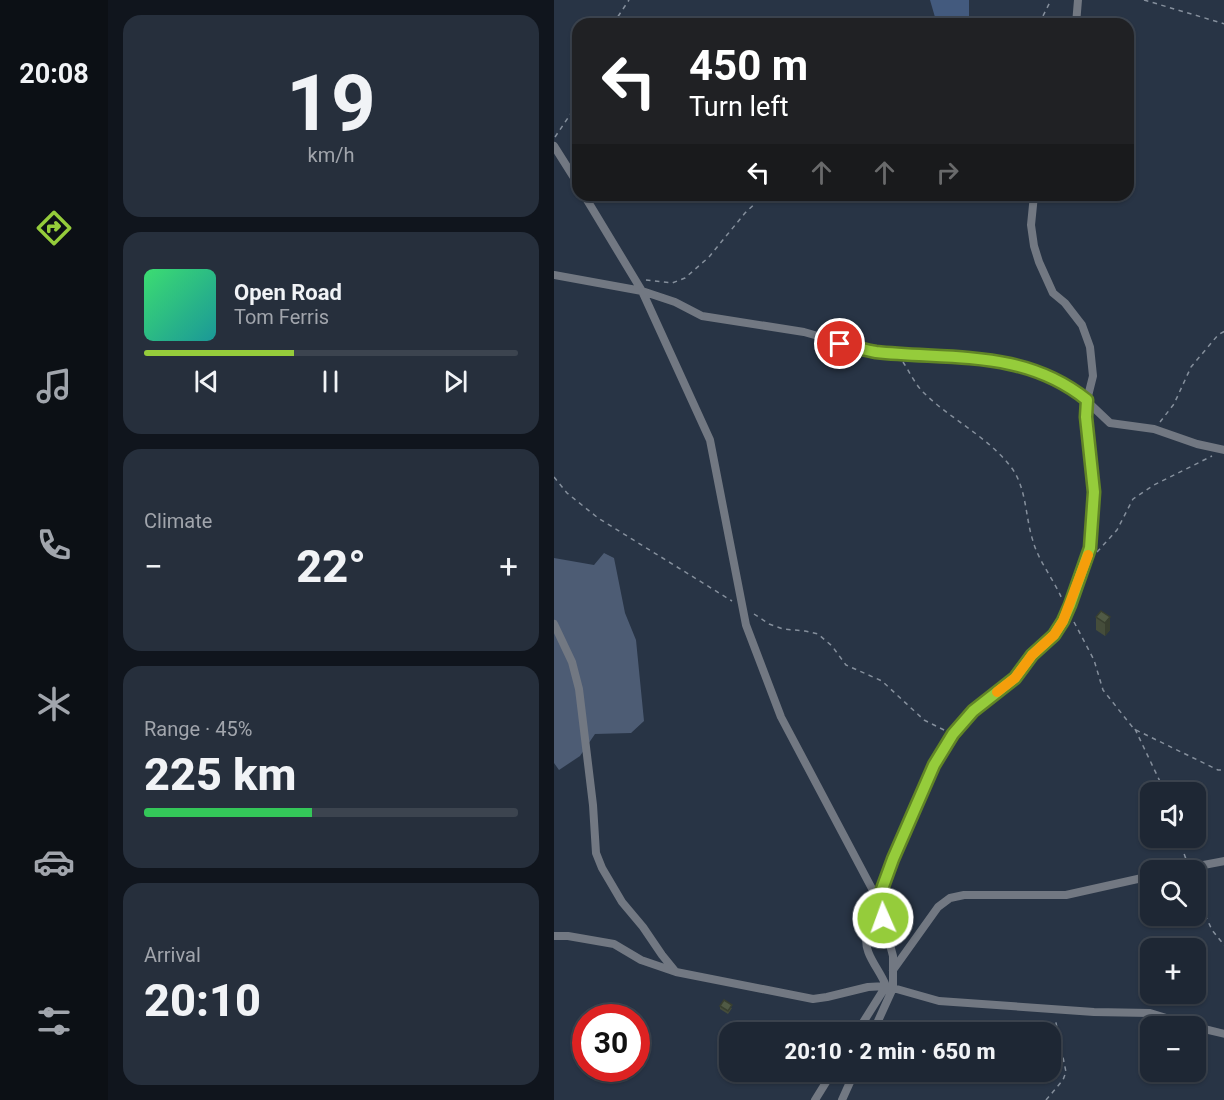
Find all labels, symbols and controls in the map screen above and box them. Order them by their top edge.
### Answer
text: 450 m [689,41,808,90]
icon: left [590,42,668,120]
text: 20:08 [19,58,89,90]
text: 19 [286,58,376,149]
text: Turn left [689,91,789,123]
text: km/h [308,143,354,167]
icon: left [742,156,775,189]
icon: ahead [805,156,838,189]
icon: ahead [868,156,901,189]
icon: right [931,156,964,189]
icon: directions [33,207,75,249]
text: Open Road [234,280,342,305]
text: Tom Ferris [234,305,329,329]
pin [814,318,865,369]
icon: arrive [823,327,856,360]
icon: music [33,365,75,407]
icon: previous [190,365,223,398]
icon: pause [314,365,347,398]
icon: next [439,365,472,398]
text: Climate [144,509,212,533]
icon: phone [33,524,75,566]
text: 22° [296,540,366,593]
text: − [144,547,163,586]
text: + [499,547,518,586]
icon: climate [33,683,75,725]
text: Range · 45% [144,717,252,741]
text: 225 km [144,748,296,801]
map controls [1140,782,1206,1082]
button: sound [1140,782,1206,848]
icon: car [33,841,75,883]
button: search [1140,860,1206,926]
position arrow [851,886,915,950]
button: + [1140,938,1206,1004]
text: Arrival [144,943,201,967]
text: 20:10 [144,974,261,1027]
icon: filters [33,1000,75,1042]
speed limit sign: 30 [572,1004,650,1082]
button: − [1140,1016,1206,1082]
text: 20:10 · 2 min · 650 m [785,1039,995,1064]

